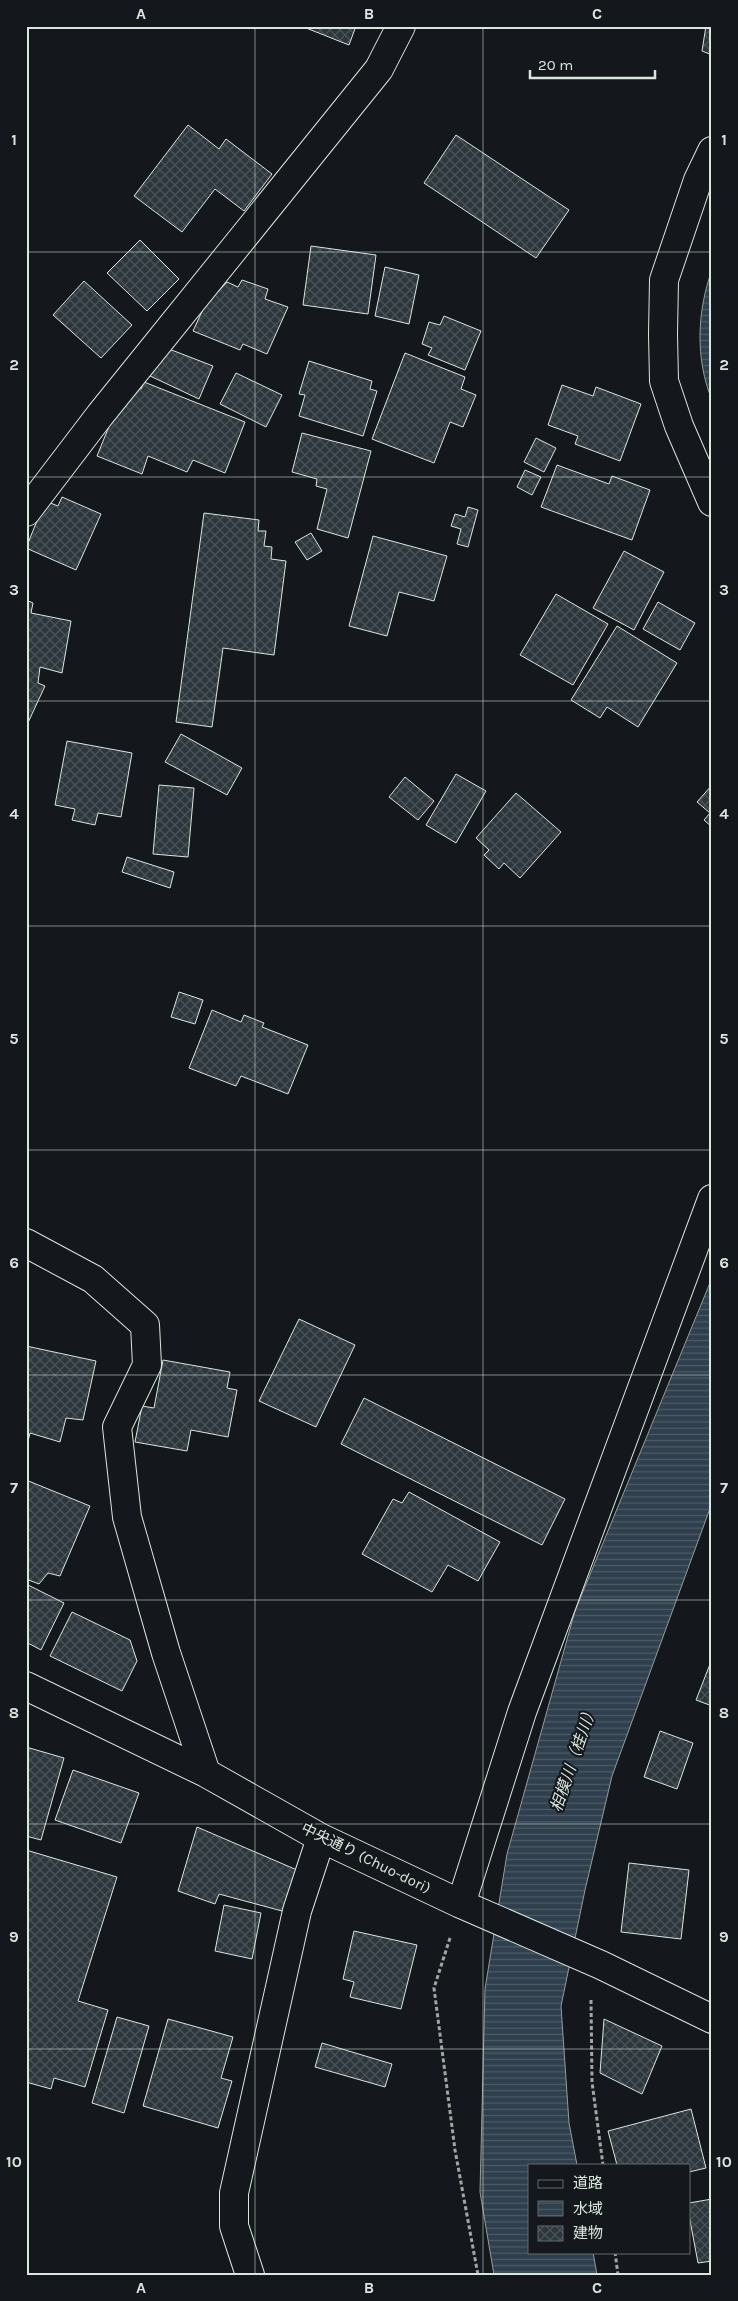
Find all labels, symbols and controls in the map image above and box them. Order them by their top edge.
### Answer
text: A [136,4,146,23]
text: B [364,4,374,23]
text: C [592,4,602,23]
scale bar [530,48,656,80]
text: 20 m [538,56,573,74]
text: 1 [11,130,17,149]
text: 1 [721,130,727,149]
text: 2 [9,355,19,374]
text: 2 [719,355,729,374]
text: 3 [9,580,19,599]
text: 3 [719,580,729,599]
text: 4 [9,804,19,823]
text: 4 [719,804,729,823]
text: 5 [9,1029,19,1048]
text: 5 [719,1029,729,1048]
text: 6 [9,1253,19,1272]
text: 6 [719,1253,729,1272]
text: 7 [10,1478,18,1497]
text: 7 [720,1478,728,1497]
water label: 相模川（桂川） [546,1702,601,1814]
text: 8 [9,1703,19,1722]
text: 8 [719,1703,729,1722]
street label: 中央通り (Chuo-dori) [298,1819,434,1897]
text: 9 [9,1927,19,1946]
text: 9 [719,1927,729,1946]
text: 10 [6,2152,22,2171]
text: 10 [716,2152,732,2171]
legend [528,2164,690,2254]
text: 道路 [573,2174,603,2192]
text: 水域 [573,2200,603,2218]
text: 建物 [573,2224,603,2242]
text: A [136,2278,146,2297]
text: B [364,2278,374,2297]
text: C [592,2278,602,2297]

